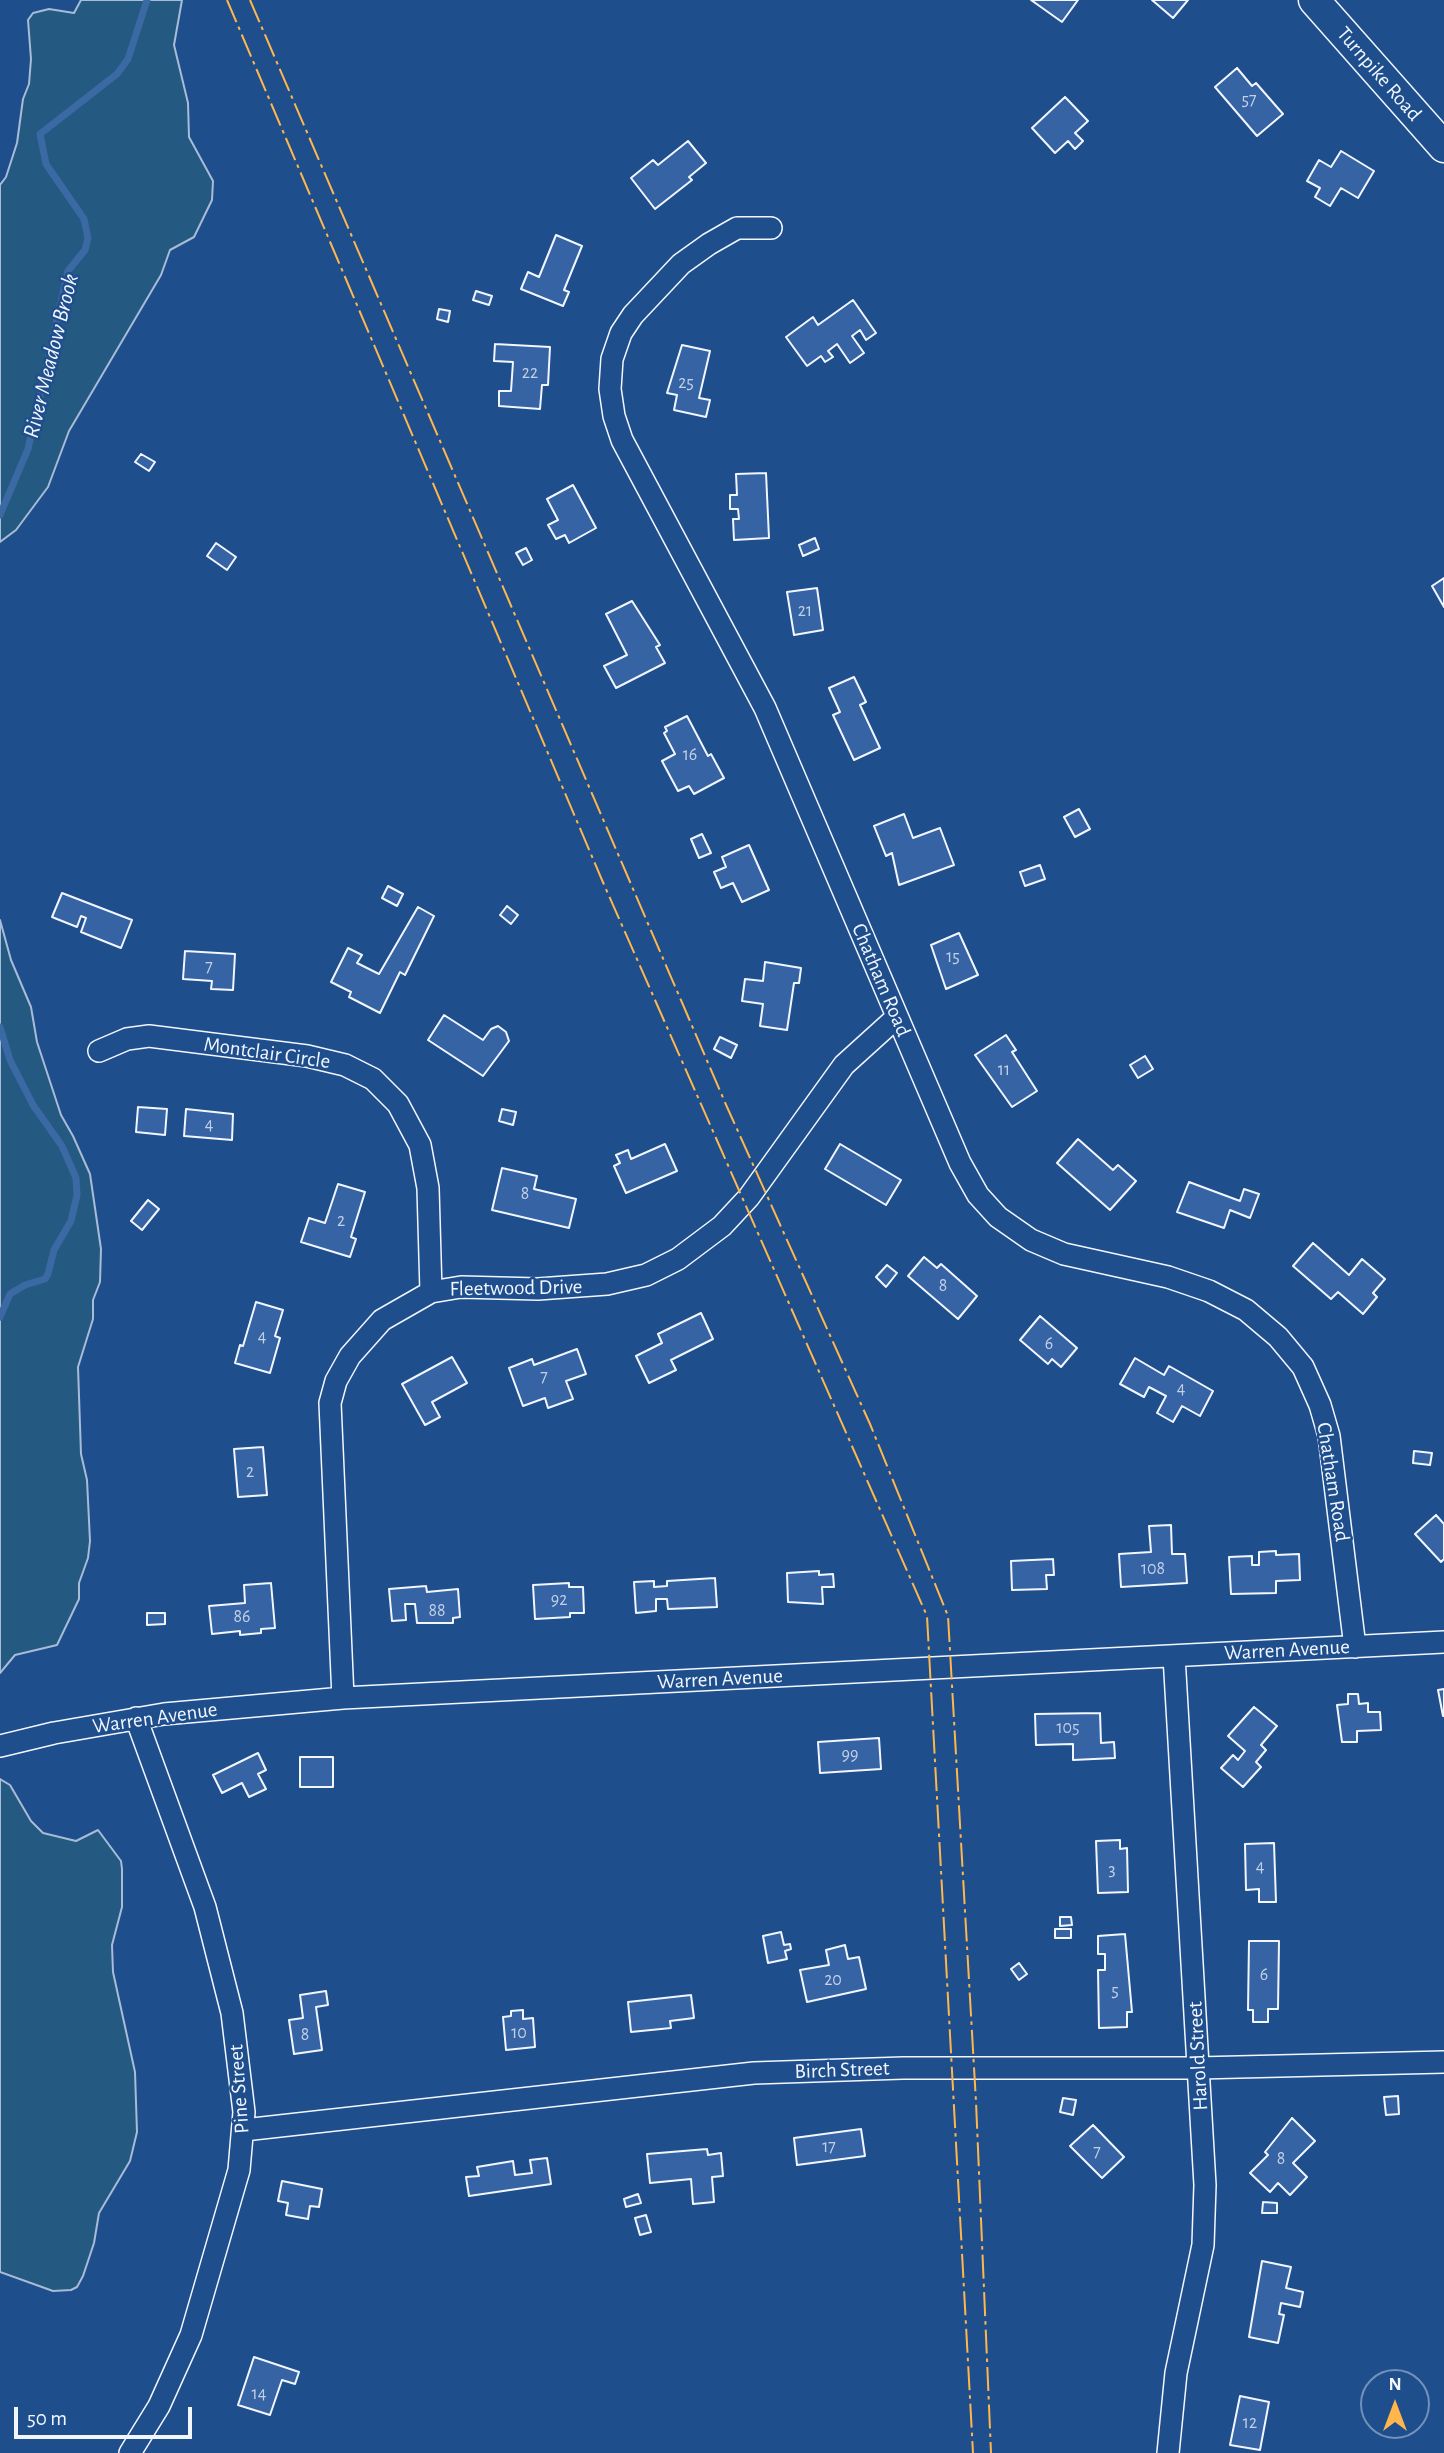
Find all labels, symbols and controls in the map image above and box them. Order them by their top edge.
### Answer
street label: Turnpike Road [1331,22,1427,126]
house number: 57 [1241,89,1257,111]
water label: River Meadow Brook [17,271,85,441]
house number: 22 [522,362,538,384]
house number: 25 [678,372,694,394]
house number: 21 [798,600,812,622]
house number: 16 [683,744,697,766]
street label: Chatham Road [846,920,916,1040]
house number: 15 [946,946,960,968]
house number: 7 [205,956,213,978]
street label: Montclair Circle [202,1032,332,1074]
house number: 11 [998,1059,1010,1081]
house number: 4 [205,1114,213,1136]
house number: 8 [521,1183,529,1205]
house number: 2 [337,1210,345,1232]
street label: Fleetwood Drive [449,1274,583,1302]
house number: 8 [939,1275,947,1297]
house number: 4 [258,1326,266,1348]
house number: 6 [1045,1333,1053,1355]
house number: 7 [540,1366,548,1388]
house number: 4 [1177,1378,1185,1400]
street label: Chatham Road [1311,1420,1355,1544]
house number: 2 [246,1461,254,1483]
house number: 108 [1141,1558,1165,1580]
house number: 92 [551,1589,567,1611]
house number: 88 [428,1600,446,1622]
house number: 86 [234,1606,250,1628]
street label: Warren Avenue [1224,1634,1350,1666]
street label: Warren Avenue [657,1663,783,1695]
street label: Warren Avenue [91,1697,219,1739]
house number: 105 [1056,1717,1080,1739]
house number: 99 [842,1744,858,1766]
house number: 4 [1256,1856,1264,1878]
house number: 3 [1108,1859,1116,1881]
house number: 6 [1260,1964,1268,1986]
house number: 20 [824,1969,842,1991]
house number: 5 [1111,1980,1119,2002]
street label: Harold Street [1183,2001,1213,2111]
house number: 10 [511,2022,527,2044]
house number: 8 [301,2024,309,2046]
street label: Pine Street [223,2044,255,2134]
street label: Birch Street [794,2056,890,2084]
house number: 17 [822,2136,836,2158]
house number: 7 [1093,2141,1101,2163]
house number: 8 [1277,2148,1285,2170]
north arrow [1360,2369,1430,2439]
text: N [1388,2375,1402,2394]
house number: 14 [252,2383,266,2405]
scale bar [18,2394,196,2438]
text: 50 m [27,2408,67,2429]
house number: 12 [1243,2412,1257,2434]

